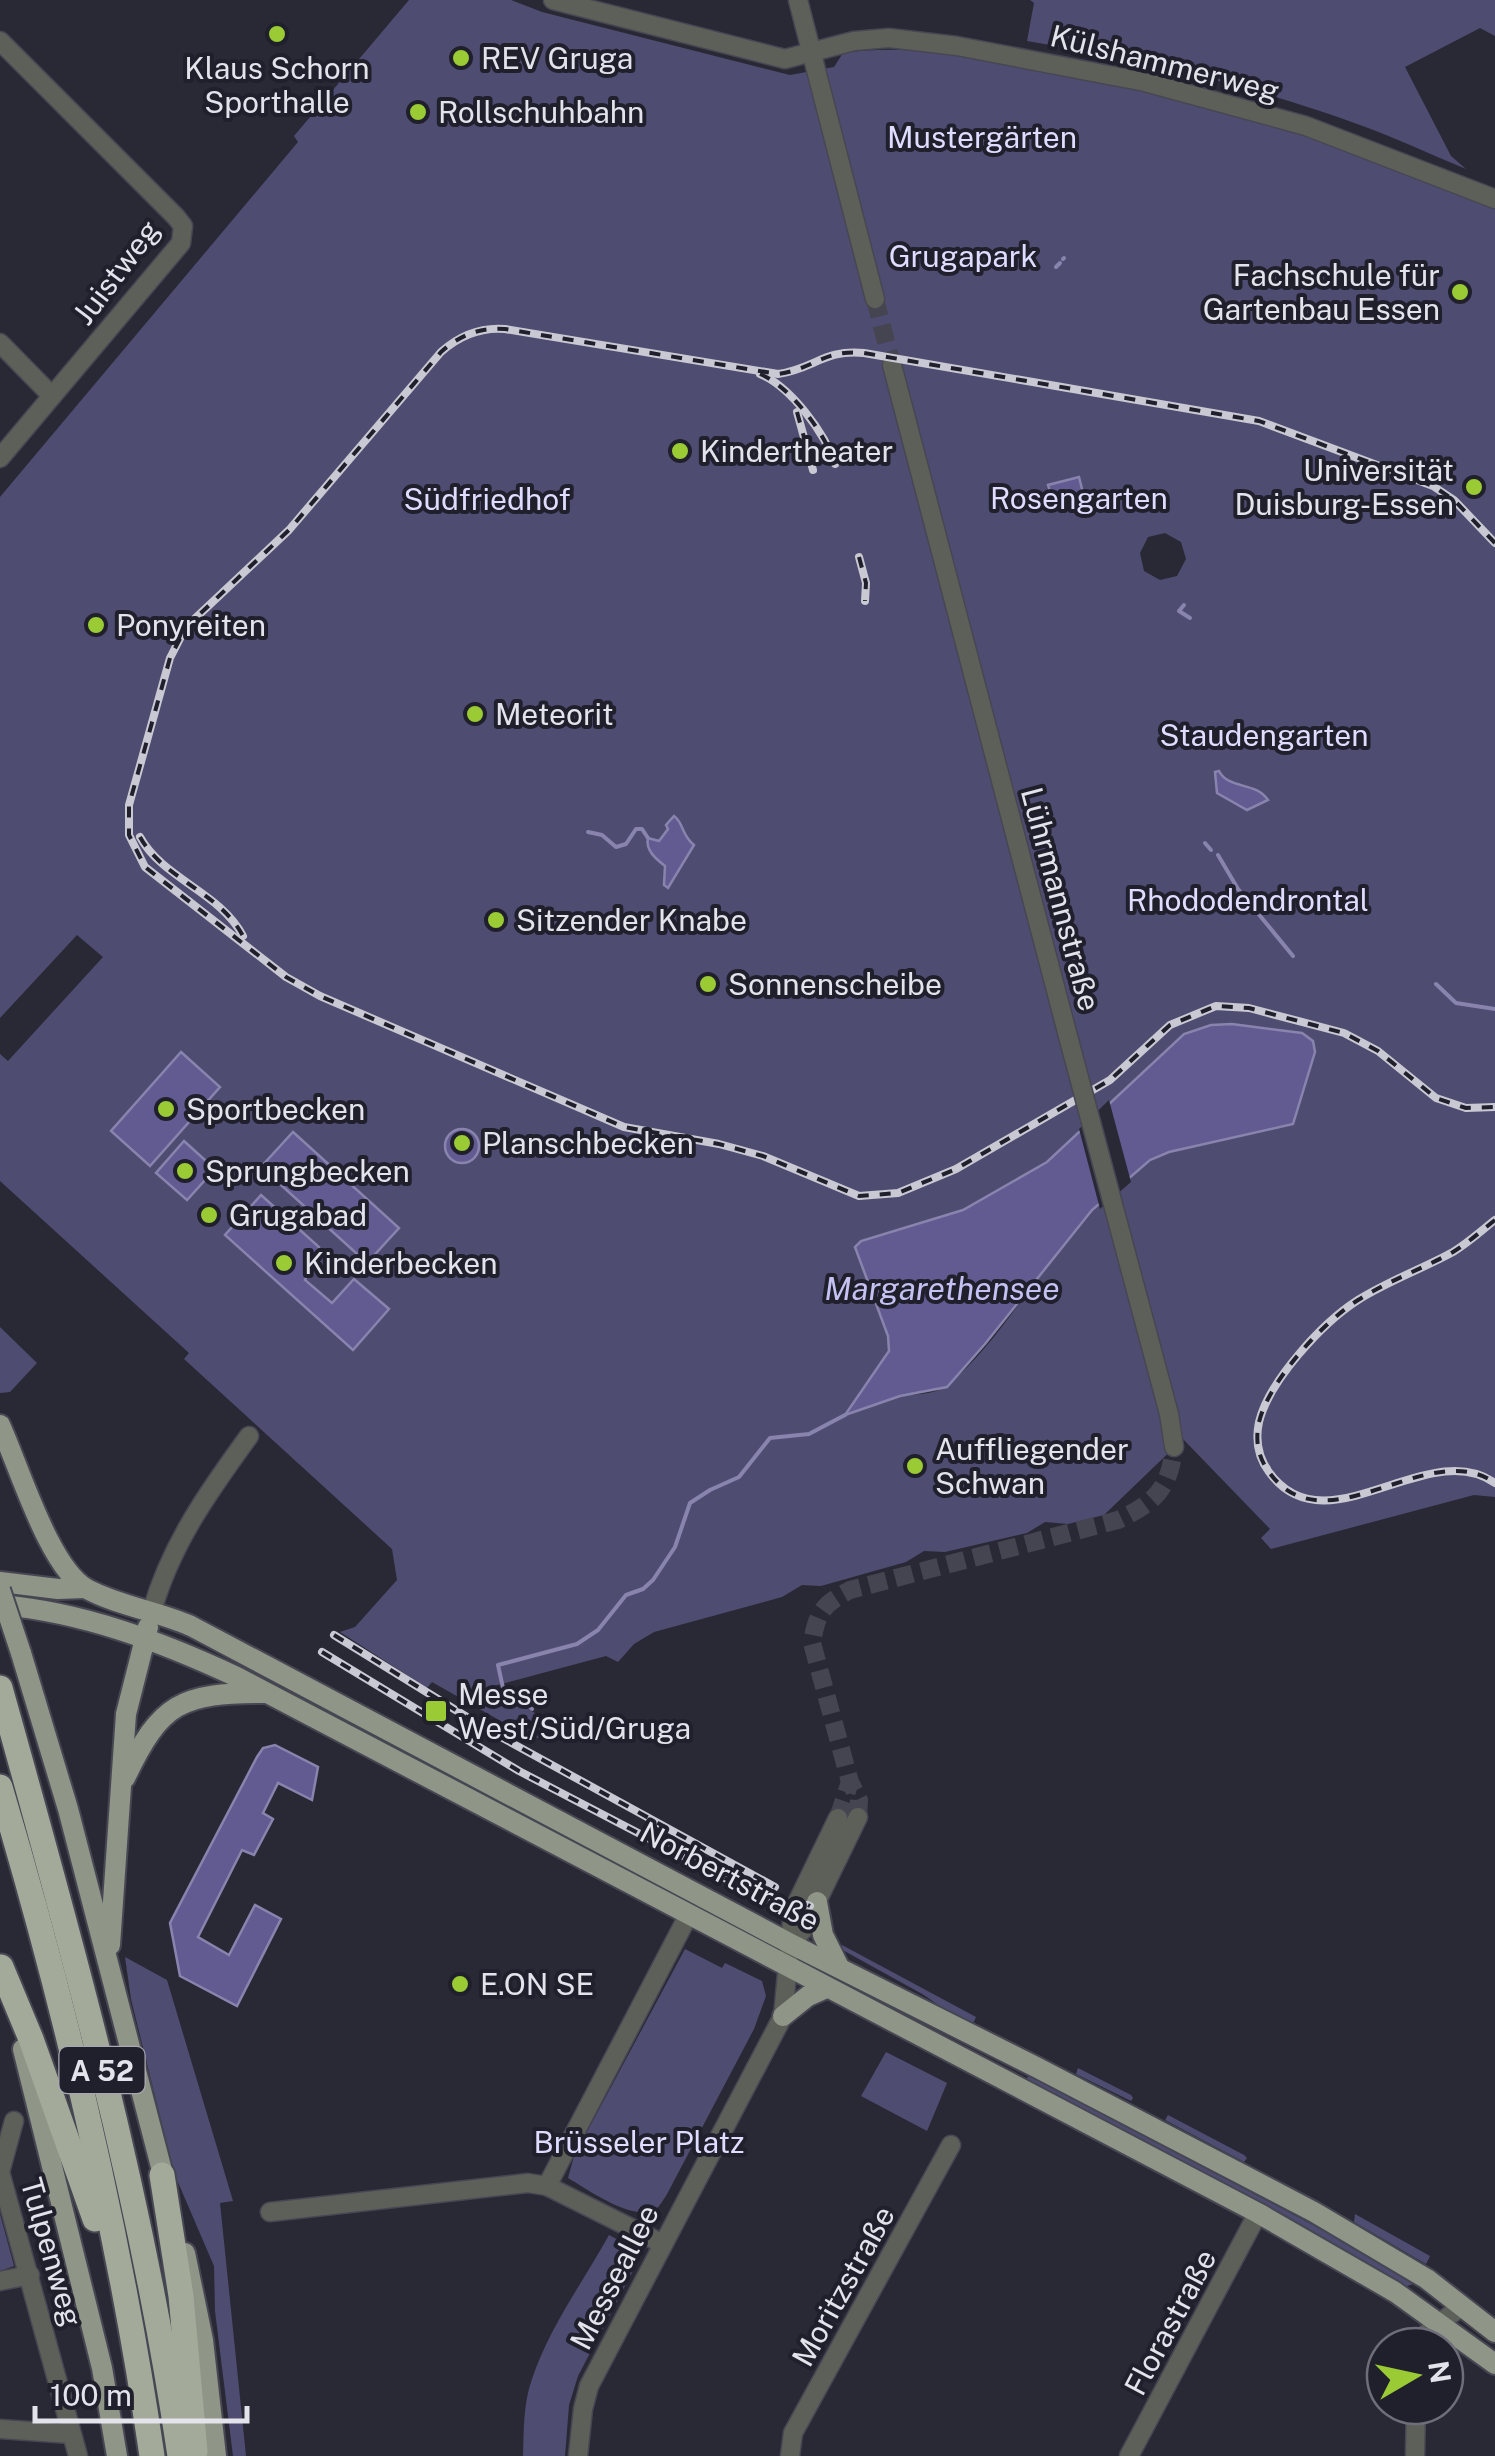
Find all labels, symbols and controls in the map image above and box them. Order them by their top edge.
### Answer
street label: Külshammerweg [1047,17,1283,109]
marker: Klaus Schorn Sporthalle [266,23,288,45]
place label: REV Gruga [481,40,633,76]
marker: REV Gruga [450,47,472,69]
place label: Klaus Schorn Sporthalle [184,50,370,120]
place label: Rollschuhbahn [438,94,644,130]
marker: Rollschuhbahn [407,101,429,123]
park label: Mustergärten [887,119,1077,155]
street label: Juistweg [65,213,167,331]
park label: Grugapark [889,238,1037,274]
place label: Fachschule für Gartenbau Essen [1203,257,1440,327]
marker: Fachschule für Gartenbau Essen [1449,281,1471,303]
place label: Kindertheater [700,433,893,469]
marker: Kindertheater [669,440,691,462]
place label: Universität Duisburg-Essen [1235,452,1454,522]
marker: Universität Duisburg-Essen [1463,476,1485,498]
park label: Rosengarten [990,480,1168,516]
park label: Südfriedhof [403,481,571,517]
place label: Ponyreiten [116,607,266,643]
marker: Ponyreiten [85,614,107,636]
place label: Meteorit [495,696,614,732]
marker: Meteorit [464,703,486,725]
park label: Staudengarten [1160,717,1368,753]
street label: Lührmannstraße [1014,783,1108,1015]
park label: Rhododendrontal [1127,882,1369,918]
place label: Sitzender Knabe [516,902,747,938]
marker: Sitzender Knabe [485,909,507,931]
place label: Sonnenscheibe [728,966,942,1002]
marker: Sonnenscheibe [697,973,719,995]
place label: Sportbecken [186,1091,365,1127]
marker: Sportbecken [155,1098,177,1120]
place label: Planschbecken [482,1125,694,1161]
marker: Planschbecken [451,1132,473,1154]
place label: Sprungbecken [205,1153,410,1189]
marker: Sprungbecken [174,1160,196,1182]
place label: Grugabad [229,1197,367,1233]
marker: Grugabad [198,1204,220,1226]
place label: Kinderbecken [304,1245,497,1281]
marker: Kinderbecken [273,1252,295,1274]
water label: Margarethensee [824,1270,1060,1307]
place label: Auffliegender Schwan [935,1431,1129,1501]
marker: Auffliegender Schwan [904,1455,926,1477]
place label: Messe West/Süd/Gruga [458,1676,691,1746]
marker: Messe West/Süd/Gruga [423,1698,449,1724]
street label: Norbertstraße [634,1814,826,1938]
place label: E.ON SE [480,1966,594,2002]
marker: E.ON SE [449,1973,471,1995]
road number: A 52 [59,2047,144,2093]
park label: Brüsseler Platz [534,2124,744,2160]
street label: Tulpenweg [14,2173,90,2331]
street label: Messeallee [562,2198,666,2356]
street label: Moritzstraße [784,2200,902,2372]
street label: Florastraße [1117,2243,1223,2401]
north arrow [1365,2326,1465,2426]
text: N [1422,2359,1458,2385]
scale bar [35,2361,248,2423]
text: 100 m [50,2377,132,2413]

